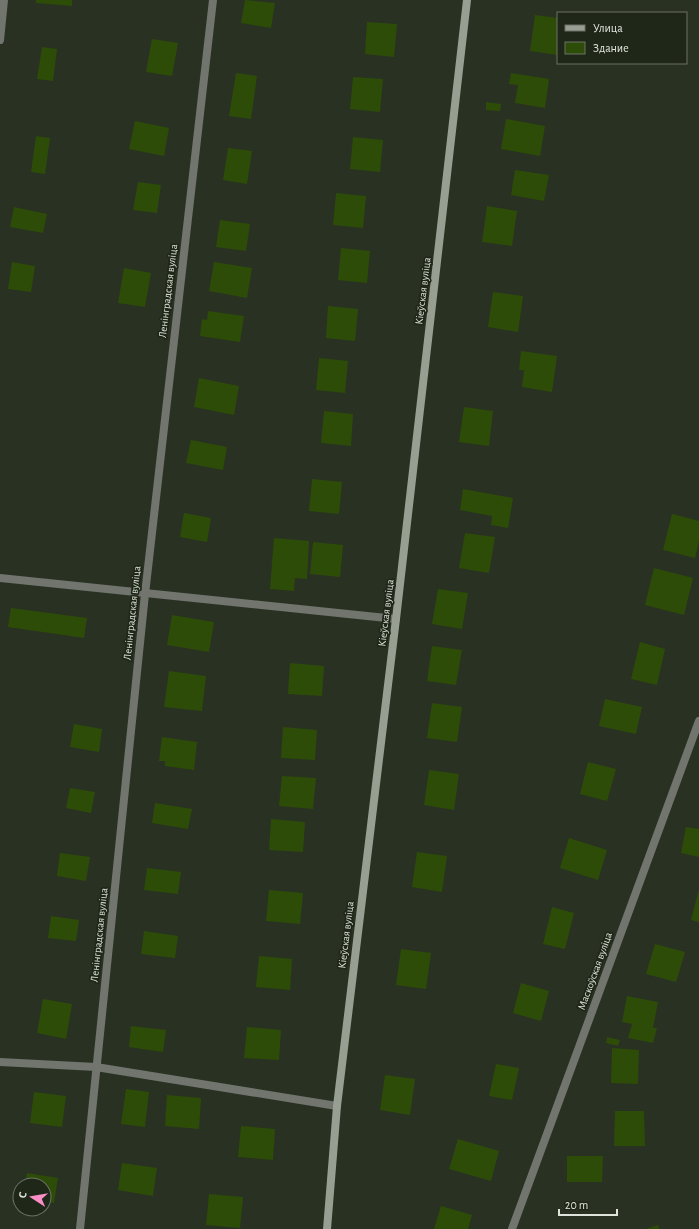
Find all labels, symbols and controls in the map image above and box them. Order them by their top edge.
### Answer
legend [557,12,687,64]
text: Улица [593,22,623,34]
text: Здание [593,42,629,54]
street label: Ленінградская вуліца [157,243,179,339]
street label: Кіеўская вуліца [413,257,433,325]
street label: Ленінградская вуліца [122,565,142,661]
street label: Кіеўская вуліца [376,579,396,647]
street label: Ленінградская вуліца [89,887,109,983]
street label: Кіеўская вуліца [336,901,356,969]
street label: Маскоўская вуліца [576,931,614,1011]
north arrow [12,1177,52,1217]
text: С [17,1191,29,1199]
scale bar [559,1191,617,1217]
text: 20 m [565,1199,588,1211]

